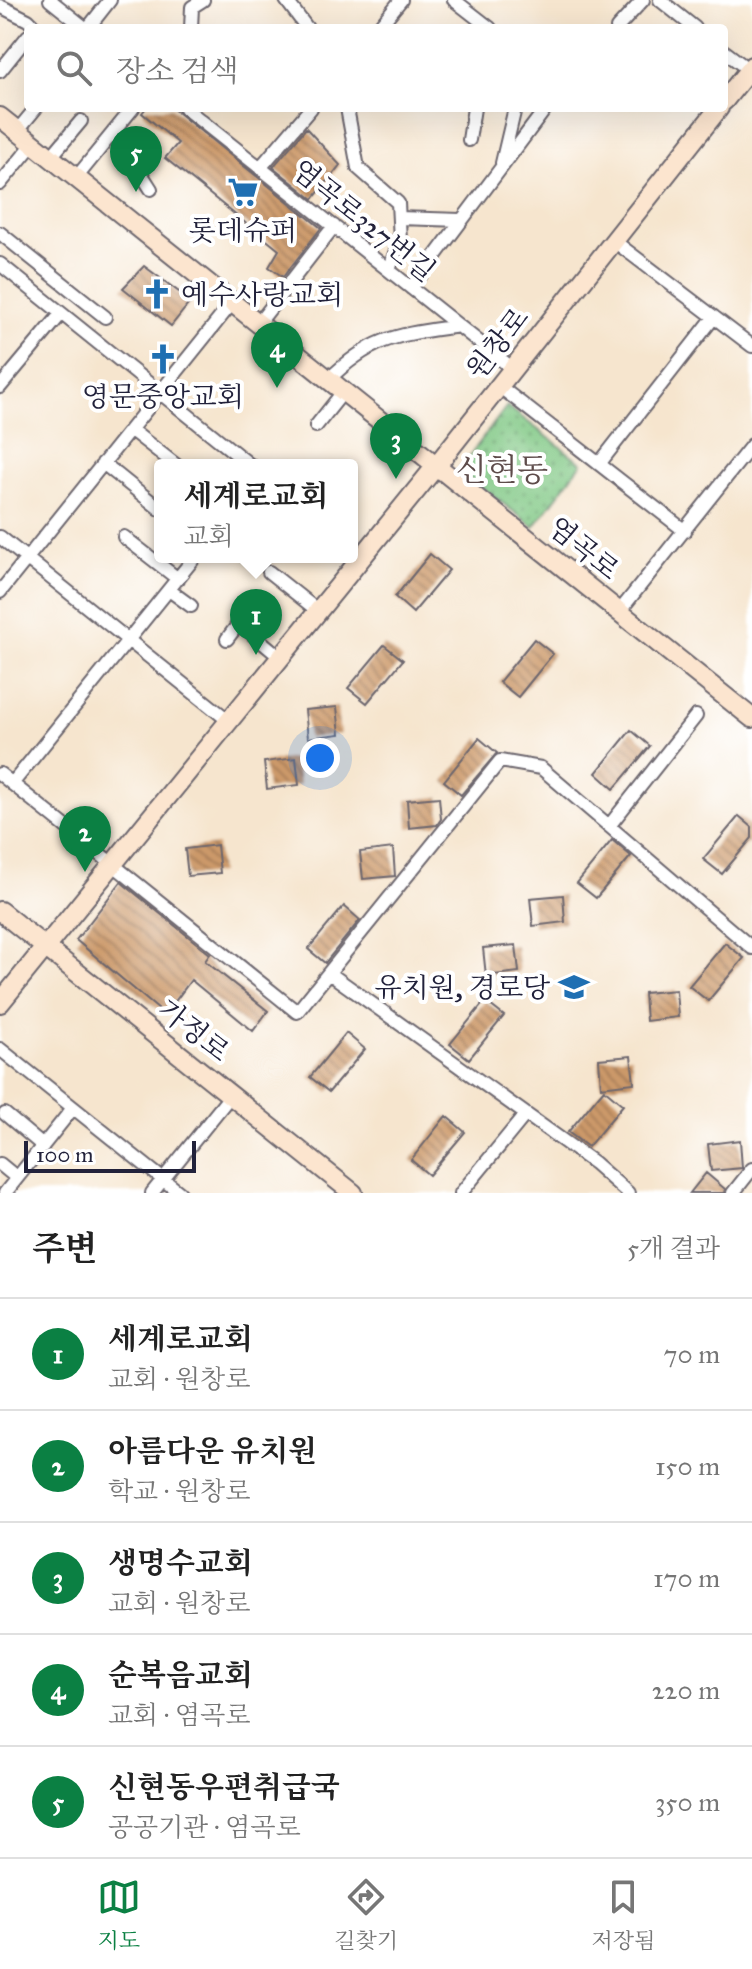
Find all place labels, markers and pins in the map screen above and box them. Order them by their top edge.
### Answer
pin: 5 [110,126,162,192]
supermarket icon: 롯데슈퍼 [226,175,260,209]
place label: 롯데슈퍼 [189,213,297,248]
church icon: 예수사랑교회 [140,277,174,311]
place label: 예수사랑교회 [181,277,343,312]
pin: 4 [251,322,303,388]
church icon: 영문중앙교회 [146,342,180,376]
place label: 영문중앙교회 [82,379,244,414]
pin: 3 [370,413,422,479]
pin: 1 [230,589,282,655]
pin: 2 [59,806,111,872]
place label: 유치원, 경로당 [374,970,550,1005]
school or university icon: 유치원, 경로당 [557,970,591,1004]

